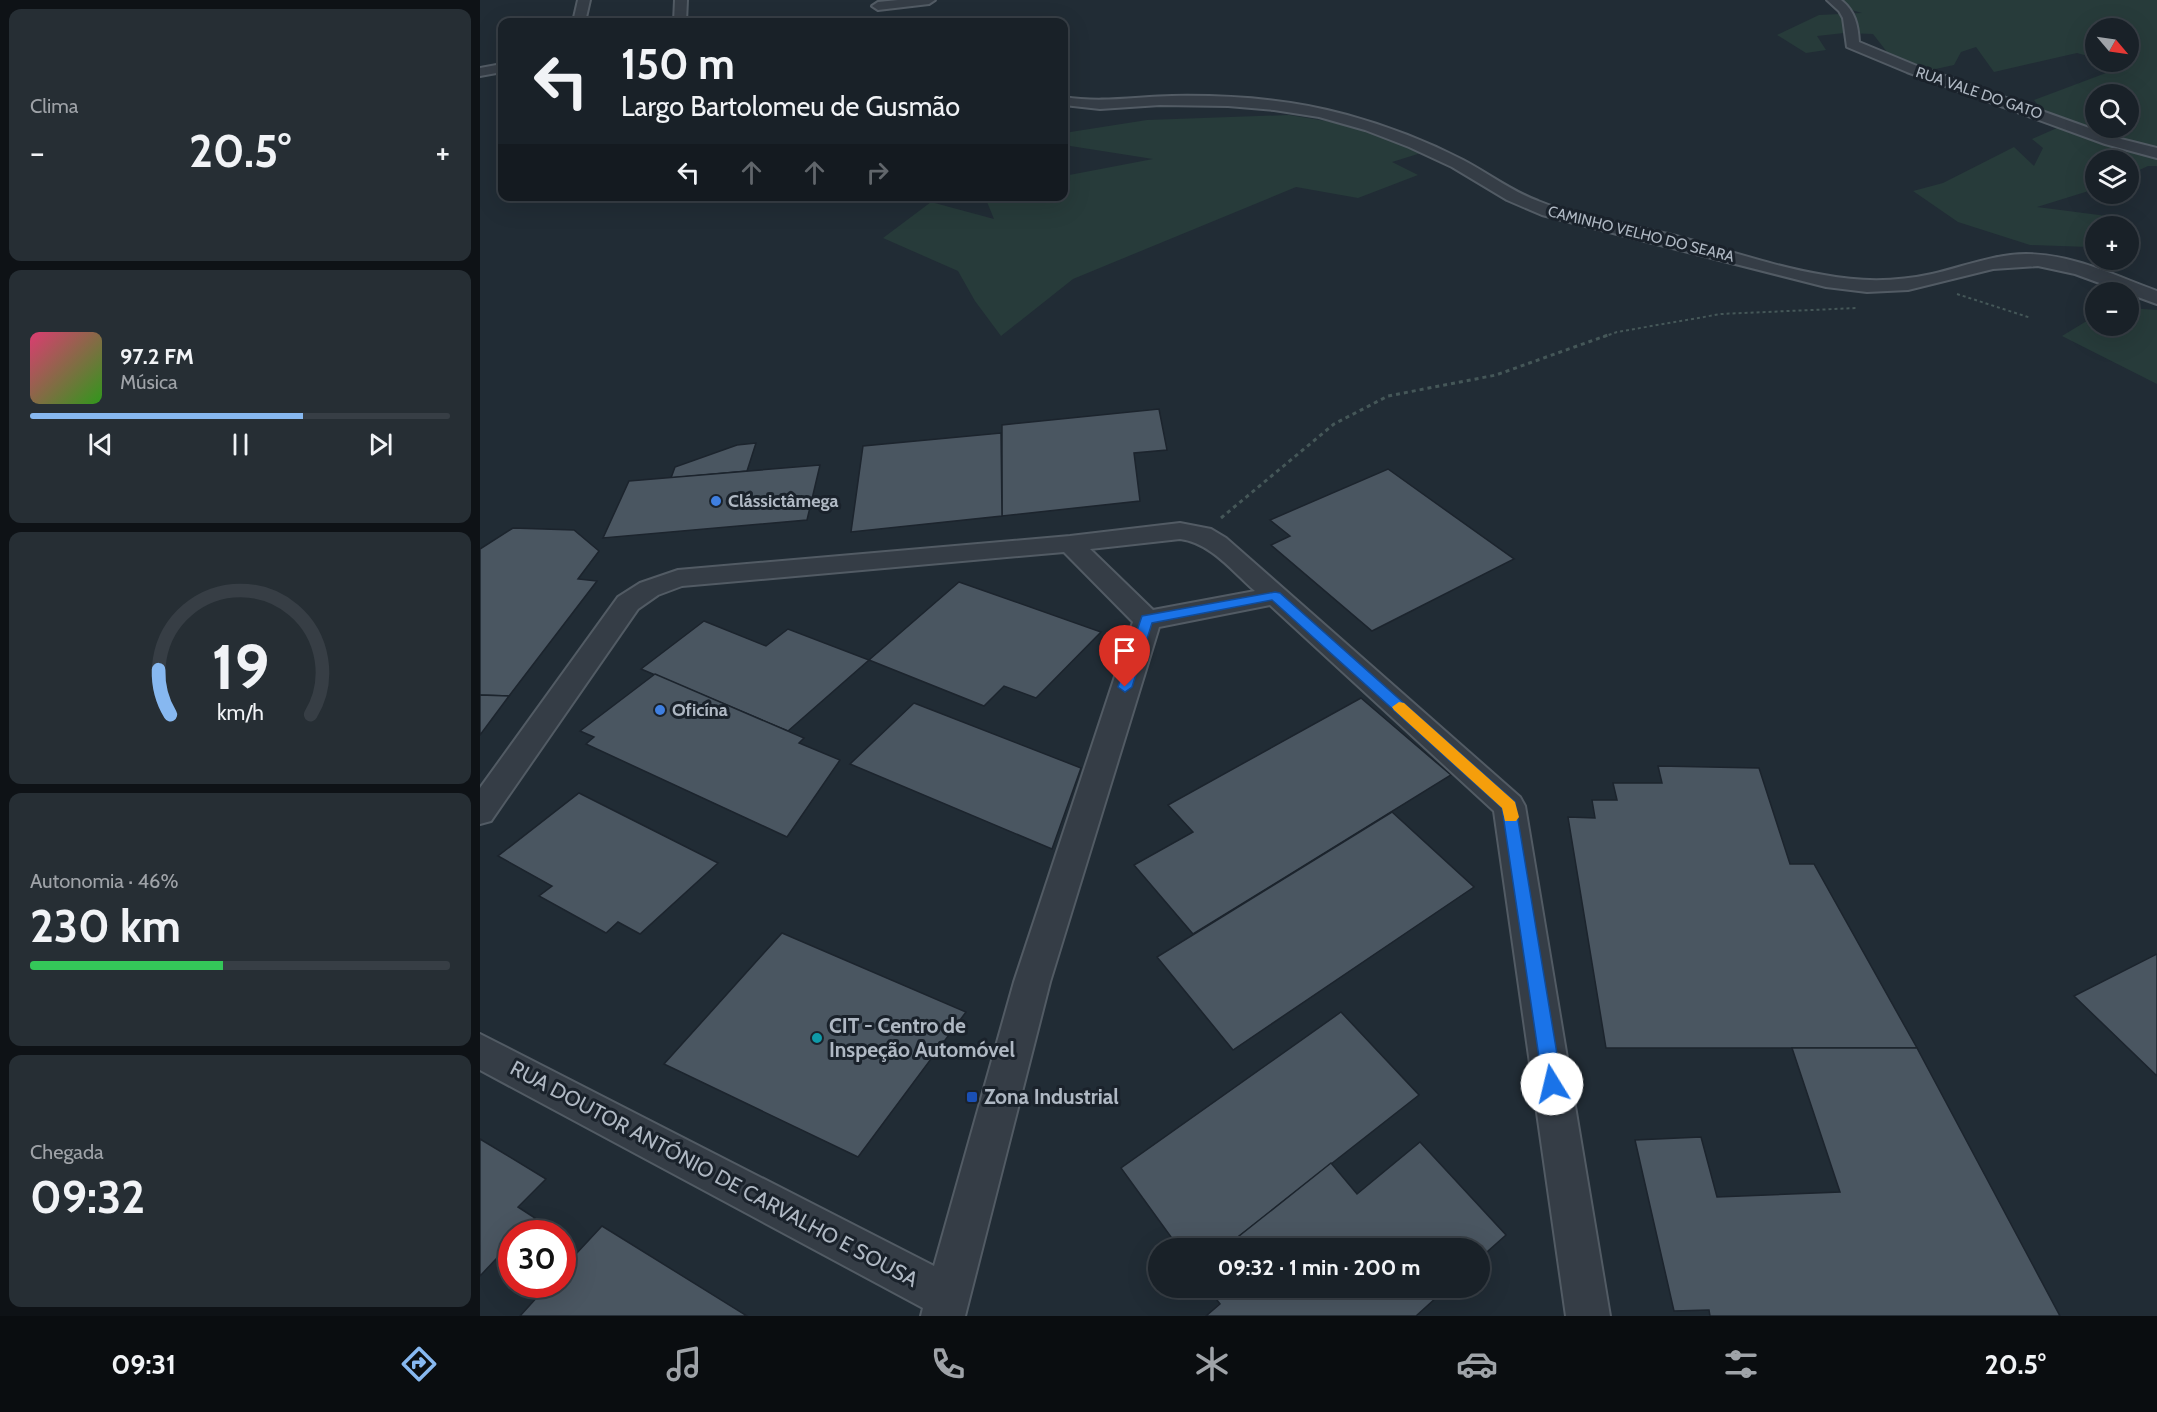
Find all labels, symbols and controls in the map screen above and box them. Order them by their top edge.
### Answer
north arrow [2085,18,2139,72]
map controls [2085,18,2139,336]
text: 150 m [621,38,735,90]
icon: left [522,42,600,120]
street label: RUA VALE DO GATO [1913,63,2045,123]
button: search [2085,84,2139,138]
text: Largo Bartolomeu de Gusmão [621,90,960,123]
text: Clima [30,94,78,118]
text: 20.5° [189,124,291,178]
text: − [30,132,45,172]
text: + [435,132,450,172]
button: layers [2085,150,2139,204]
icon: left [672,156,705,189]
icon: ahead [735,156,768,189]
icon: ahead [798,156,831,189]
icon: right [861,156,894,189]
street label: CAMINHO VELHO DO SEARA [1546,202,1737,266]
button: + [2085,216,2139,270]
button: − [2085,282,2139,336]
text: 97.2 FM [120,343,194,370]
text: Música [120,370,178,394]
icon: previous [84,428,117,461]
icon: pause [224,428,257,461]
icon: next [364,428,397,461]
place label: Clássictâmega [728,490,838,512]
marker: Clássictâmega [709,494,723,508]
pin [1099,625,1150,687]
text: 19 [211,629,269,705]
icon: arrive [1108,634,1141,667]
text: km/h [217,699,263,725]
place label: Oficína [672,699,728,721]
marker: Oficína [653,703,667,717]
text: Autonomia · 46% [30,869,178,893]
text: 230 km [30,899,181,953]
place label: CIT - Centro de Inspeção Automóvel [829,1013,1015,1062]
marker: CIT - Centro de Inspeção Automóvel [810,1031,824,1045]
position arrow [1520,1052,1584,1116]
street label: RUA DOUTOR ANTÓNIO DE CARVALHO E SOUSA [506,1055,922,1292]
place label: Zona Industrial [984,1084,1119,1109]
marker: Zona Industrial [965,1090,979,1104]
text: Chegada [30,1140,104,1164]
text: 09:32 [30,1170,145,1224]
speed limit sign: 30 [498,1220,576,1298]
text: 09:32 · 1 min · 200 m [1218,1254,1420,1281]
icon: directions [398,1343,440,1385]
icon: music [663,1343,705,1385]
icon: phone [927,1343,969,1385]
icon: climate [1191,1343,1233,1385]
icon: car [1456,1343,1498,1385]
icon: filters [1720,1343,1762,1385]
text: 09:31 [111,1348,176,1381]
text: 20.5° [1984,1348,2046,1381]

